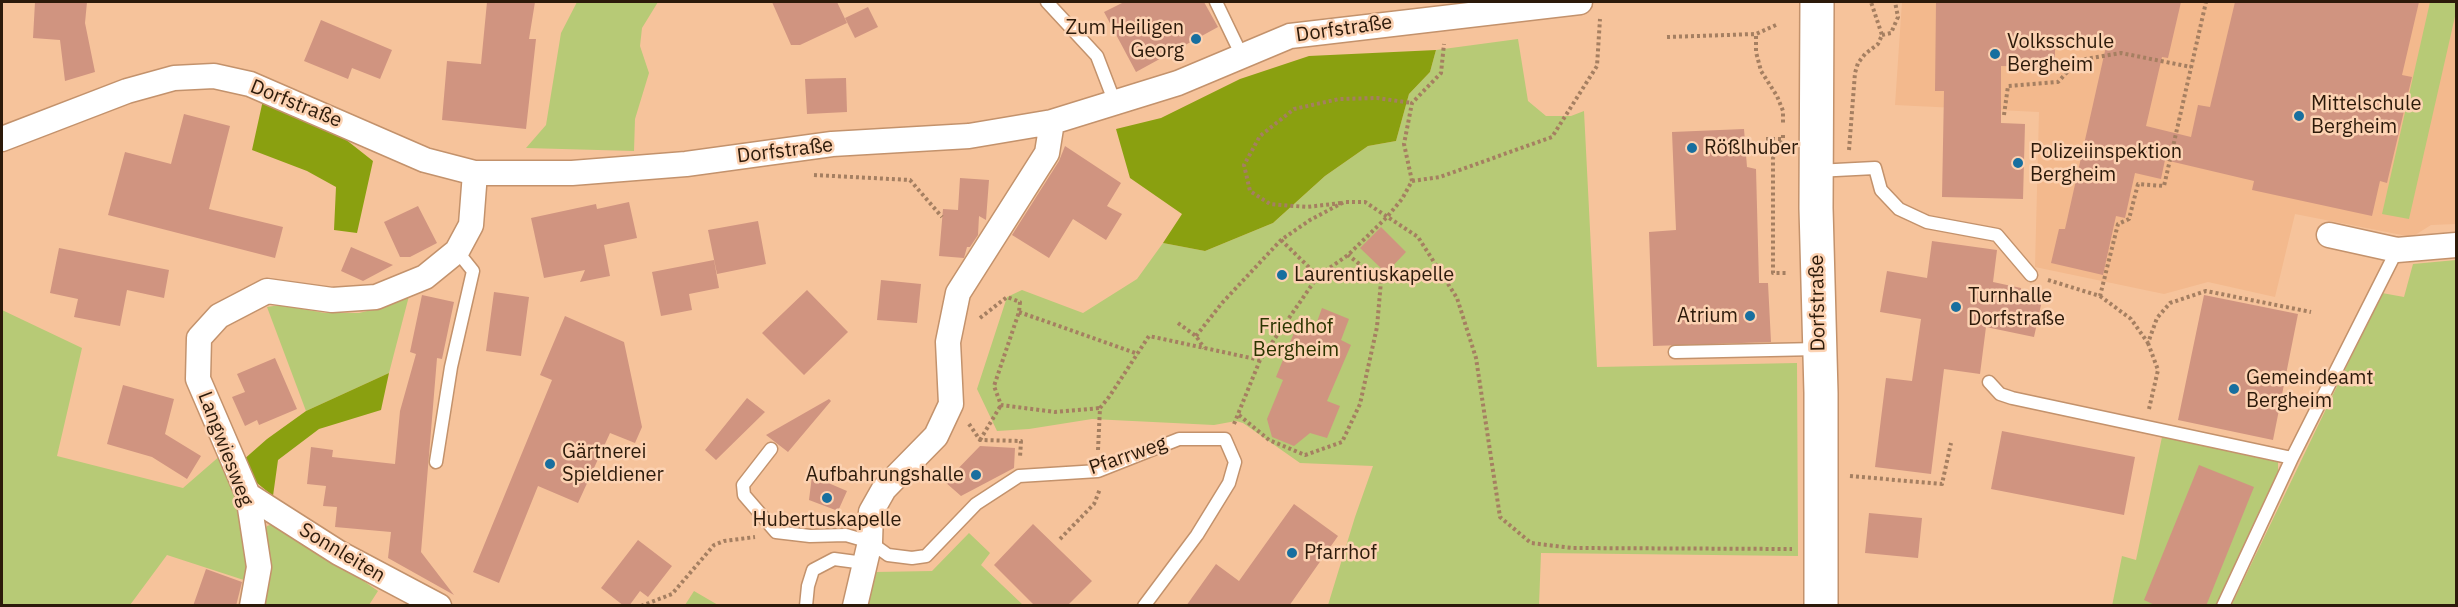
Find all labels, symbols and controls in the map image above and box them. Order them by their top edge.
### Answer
street label: Dorfstraße [1294,10,1394,48]
place label: Zum Heiligen Georg [1066,16,1184,63]
place label: Volksschule Bergheim [2007,30,2114,77]
marker: Zum Heiligen Georg [1189,32,1203,46]
marker: Volksschule Bergheim [1988,47,2002,61]
street label: Dorfstraße [247,75,345,133]
place label: Mittelschule Bergheim [2311,92,2421,139]
marker: Mittelschule Bergheim [2292,109,2306,123]
street label: Dorfstraße [735,133,835,169]
place label: Rößlhuber [1704,136,1798,160]
place label: Polizeiinspektion Bergheim [2030,140,2182,187]
marker: Rößlhuber [1685,141,1699,155]
marker: Polizeiinspektion Bergheim [2011,156,2025,170]
street label: Dorfstraße [1805,254,1831,352]
place label: Laurentiuskapelle [1294,263,1454,287]
marker: Laurentiuskapelle [1275,268,1289,282]
place label: Turnhalle Dorfstraße [1968,284,2065,331]
marker: Turnhalle Dorfstraße [1949,300,1963,314]
place label: Atrium [1677,304,1738,328]
marker: Atrium [1743,309,1757,323]
park label: Friedhof Bergheim [1253,315,1339,362]
place label: Gemeindeamt Bergheim [2246,366,2373,413]
marker: Gemeindeamt Bergheim [2227,382,2241,396]
street label: Langwiesweg [192,389,258,509]
street label: Pfarrweg [1086,431,1170,481]
place label: Gärtnerei Spieldiener [562,440,664,487]
marker: Gärtnerei Spieldiener [543,457,557,471]
place label: Aufbahrungshalle [806,463,964,487]
marker: Aufbahrungshalle [969,468,983,482]
marker: Hubertuskapelle [820,491,834,505]
place label: Hubertuskapelle [752,508,902,532]
street label: Sonnleiten [295,518,389,588]
place label: Pfarrhof [1304,541,1377,565]
marker: Pfarrhof [1285,546,1299,560]

